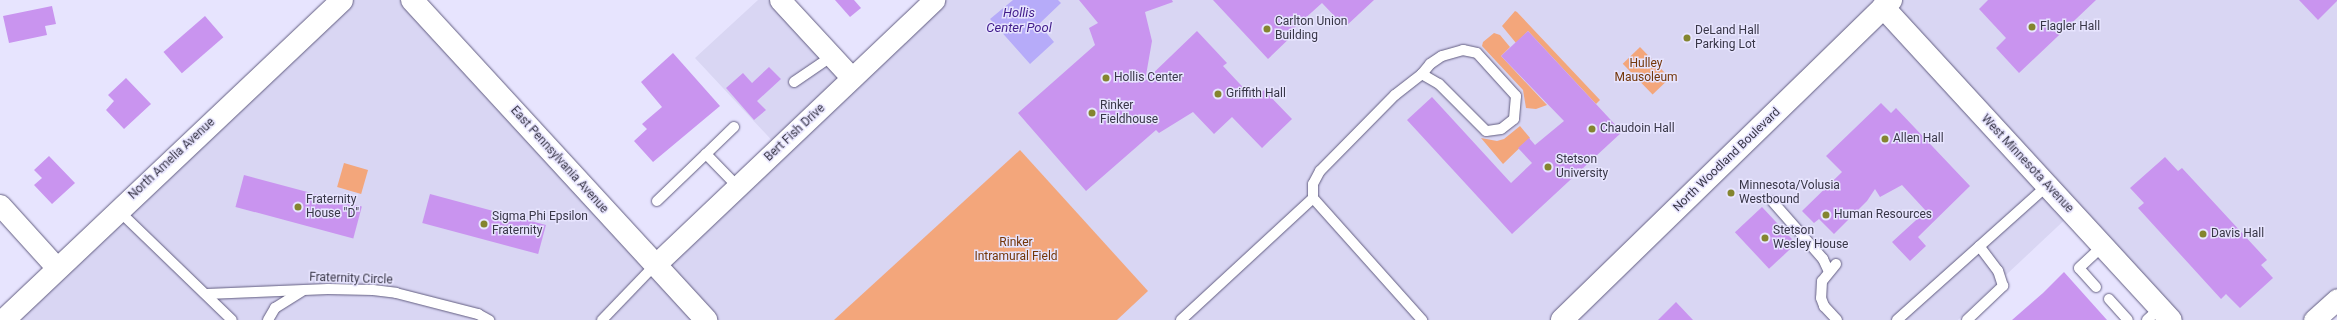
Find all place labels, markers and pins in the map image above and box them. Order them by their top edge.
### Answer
place label: Carlton Union Building [1275,15,1347,43]
place label: Flagler Hall [2040,20,2100,34]
marker: Flagler Hall [2027,22,2037,32]
marker: Carlton Union Building [1262,24,1272,34]
place label: DeLand Hall Parking Lot [1695,24,1760,52]
marker: DeLand Hall Parking Lot [1682,33,1692,43]
place label: Hollis Center [1114,71,1182,85]
marker: Hollis Center [1101,73,1111,83]
place label: Griffith Hall [1226,87,1286,101]
marker: Griffith Hall [1213,89,1223,99]
place label: Rinker Fieldhouse [1100,99,1158,127]
marker: Rinker Fieldhouse [1087,108,1097,118]
place label: Chaudoin Hall [1600,122,1675,136]
marker: Chaudoin Hall [1587,124,1597,134]
place label: Allen Hall [1893,132,1944,146]
marker: Allen Hall [1880,134,1890,144]
place label: Stetson University [1556,153,1608,181]
marker: Stetson University [1543,162,1553,172]
place label: Minnesota/Volusia Westbound [1739,179,1840,207]
marker: Minnesota/Volusia Westbound [1726,188,1736,198]
place label: Fraternity House "D" [306,193,359,221]
marker: Fraternity House "D" [293,202,303,212]
place label: Human Resources [1834,208,1932,222]
place label: Sigma Phi Epsilon Fraternity [492,210,588,238]
marker: Human Resources [1821,210,1831,220]
marker: Sigma Phi Epsilon Fraternity [479,219,489,229]
place label: Stetson Wesley House [1773,224,1848,252]
place label: Davis Hall [2211,227,2264,241]
marker: Davis Hall [2198,229,2208,239]
marker: Stetson Wesley House [1760,233,1770,243]

